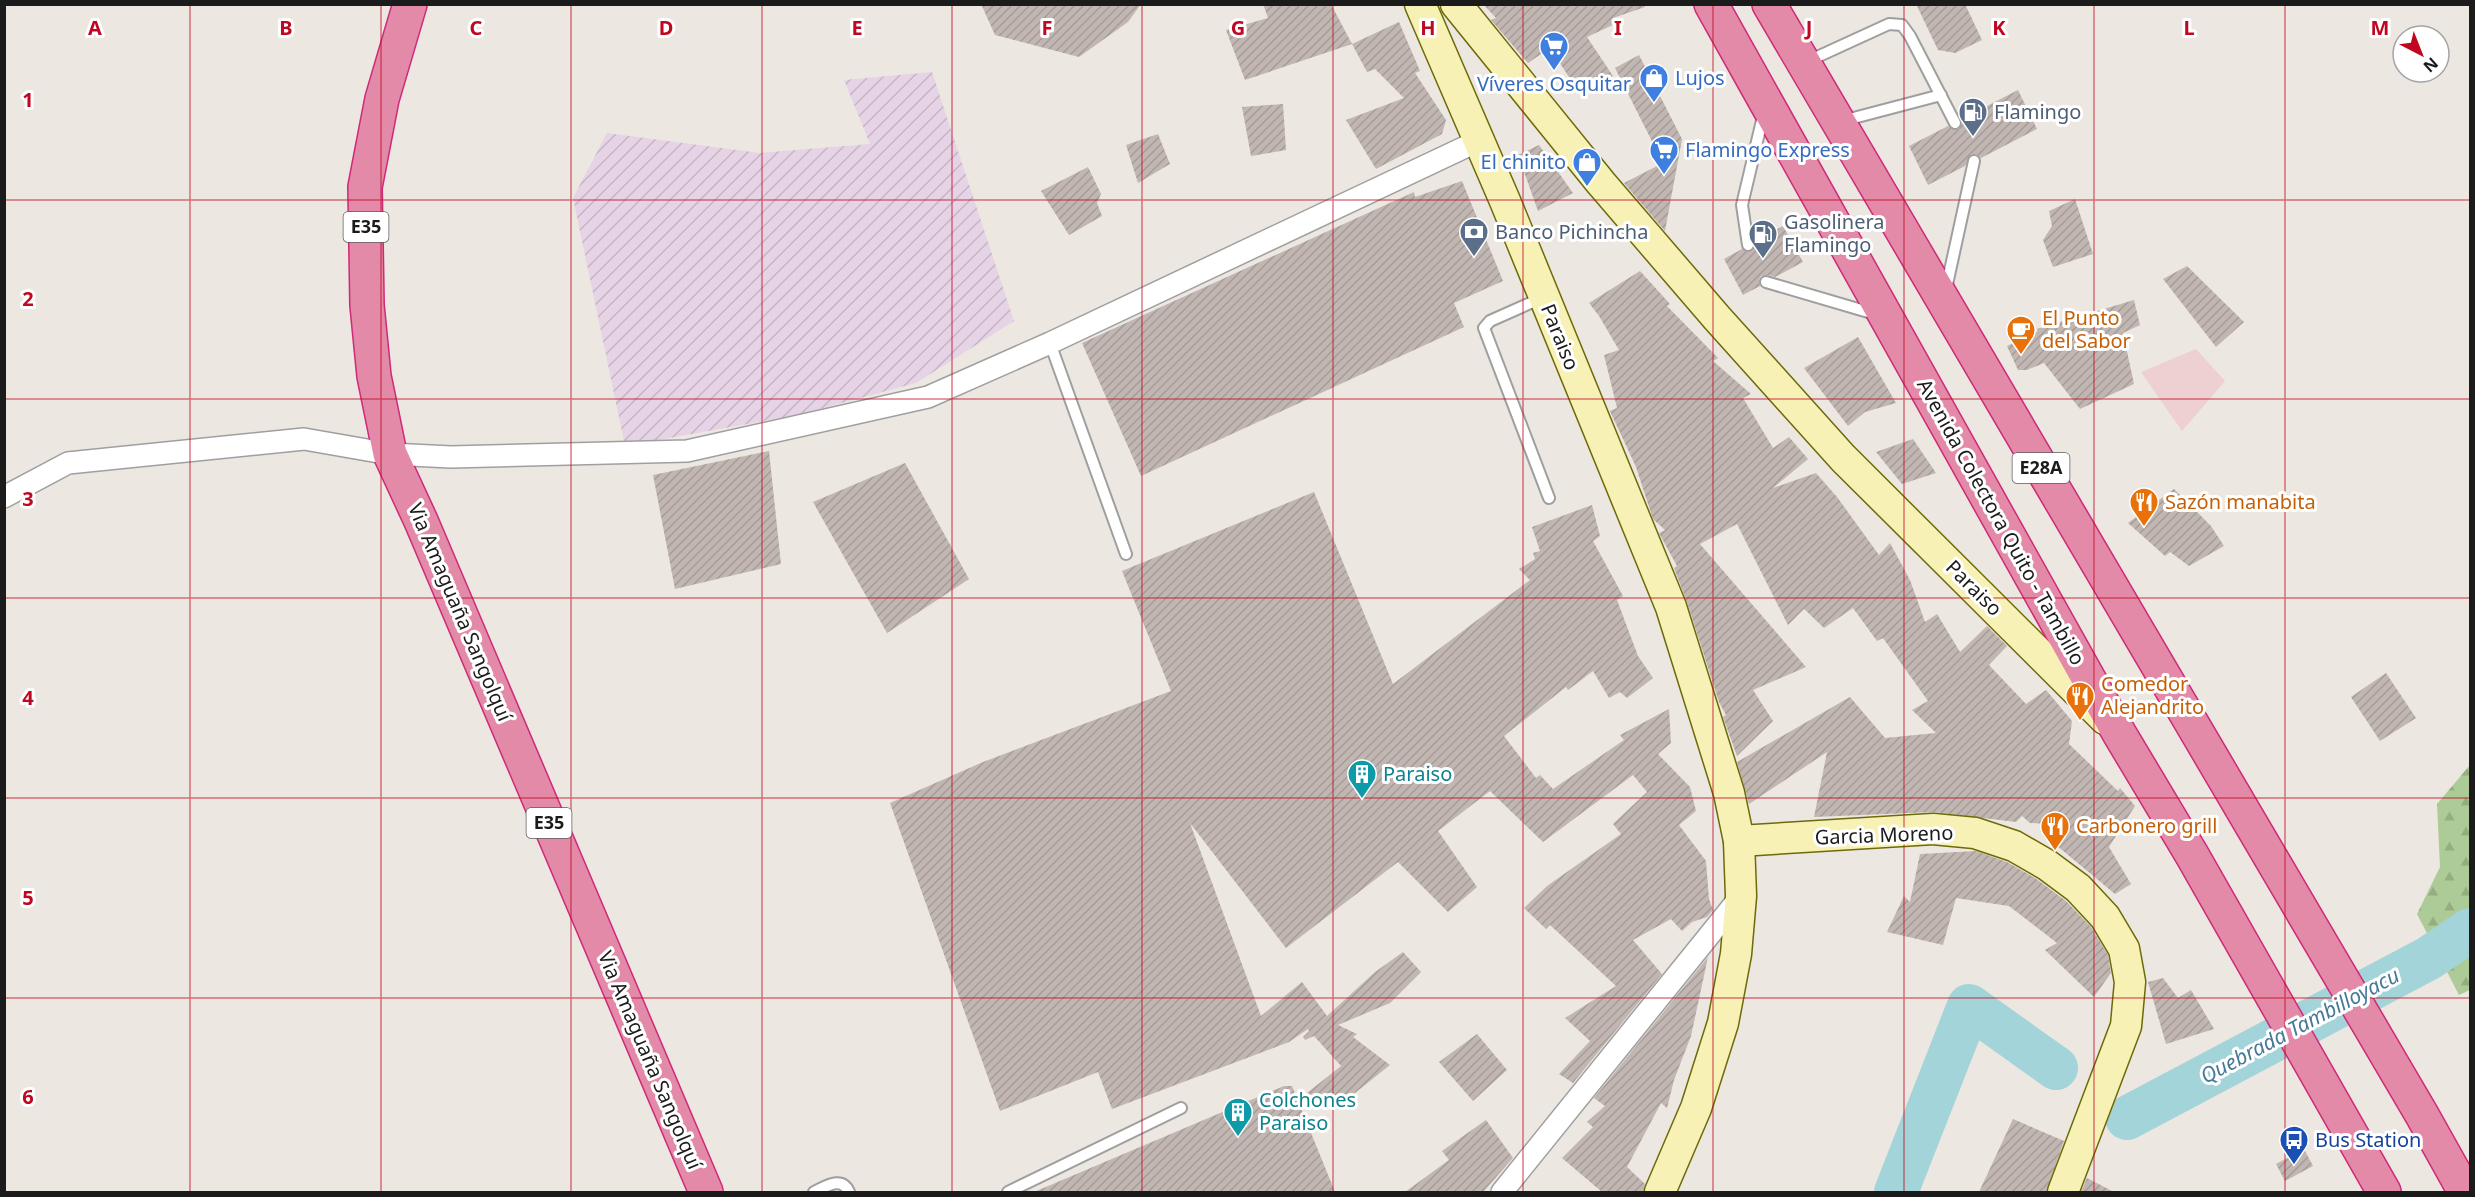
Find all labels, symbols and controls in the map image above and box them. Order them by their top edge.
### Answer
text: A [88,14,102,41]
text: B [279,14,293,41]
text: C [470,14,483,41]
text: D [659,14,673,41]
text: E [851,14,863,41]
text: F [1042,14,1052,41]
text: G [1231,14,1245,41]
text: H [1420,14,1436,41]
text: I [1614,14,1622,41]
text: J [1804,14,1812,41]
text: K [1992,14,2006,41]
text: L [2183,14,2195,41]
text: M [2371,14,2389,41]
north arrow [2391,24,2451,84]
supermarket icon: Víveres Osquitar [1538,30,1570,72]
text: N [2419,53,2443,78]
shop icon: Lujos [1638,62,1670,104]
place label: Lujos [1675,64,1725,91]
place label: Víveres Osquitar [1477,70,1631,97]
text: 1 [22,86,34,113]
fuel station icon: Flamingo [1957,96,1989,138]
place label: Flamingo [1994,98,2081,125]
supermarket icon: Flamingo Express [1648,134,1680,176]
place label: Flamingo Express [1685,136,1850,163]
shop icon: El chinito [1571,146,1603,188]
place label: El chinito [1481,148,1566,175]
place label: Gasolinera Flamingo [1784,208,1885,258]
road number: E35 [344,212,388,242]
bank icon: Banco Pichincha [1458,216,1490,258]
place label: Banco Pichincha [1495,218,1648,245]
fuel station icon: Gasolinera Flamingo [1747,218,1779,260]
text: 2 [22,285,34,312]
street label: Paraiso [1535,300,1586,374]
place label: El Punto del Sabor [2042,304,2131,354]
cafe icon: El Punto del Sabor [2005,314,2037,356]
street label: Avenida Colectora Quito - Tambillo [1911,374,2092,670]
road number: E28A [2012,453,2070,483]
text: 3 [22,485,34,512]
restaurant icon: Sazón manabita [2128,486,2160,528]
place label: Sazón manabita [2165,488,2316,515]
street label: Via Amaguaña Sangolquí [402,498,519,726]
street label: Paraiso [1940,554,2008,622]
place label: Comedor Alejandrito [2101,670,2204,720]
restaurant icon: Comedor Alejandrito [2064,680,2096,722]
text: 4 [22,684,34,711]
building icon: Paraiso [1346,758,1378,800]
place label: Paraiso [1383,760,1452,787]
road number: E35 [526,808,572,838]
restaurant icon: Carbonero grill [2039,810,2071,852]
place label: Carbonero grill [2076,812,2217,839]
street label: Garcia Moreno [1814,819,1954,850]
text: 5 [22,884,34,911]
street label: Via Amaguaña Sangolquí [592,946,709,1174]
water label: Quebrada Tambilloyacu [2195,961,2404,1090]
text: 6 [22,1083,34,1110]
place label: Colchones Paraiso [1259,1086,1356,1136]
building icon: Colchones Paraiso [1222,1096,1254,1138]
bus stop icon: Bus Station [2278,1124,2310,1166]
place label: Bus Station [2315,1126,2421,1153]

